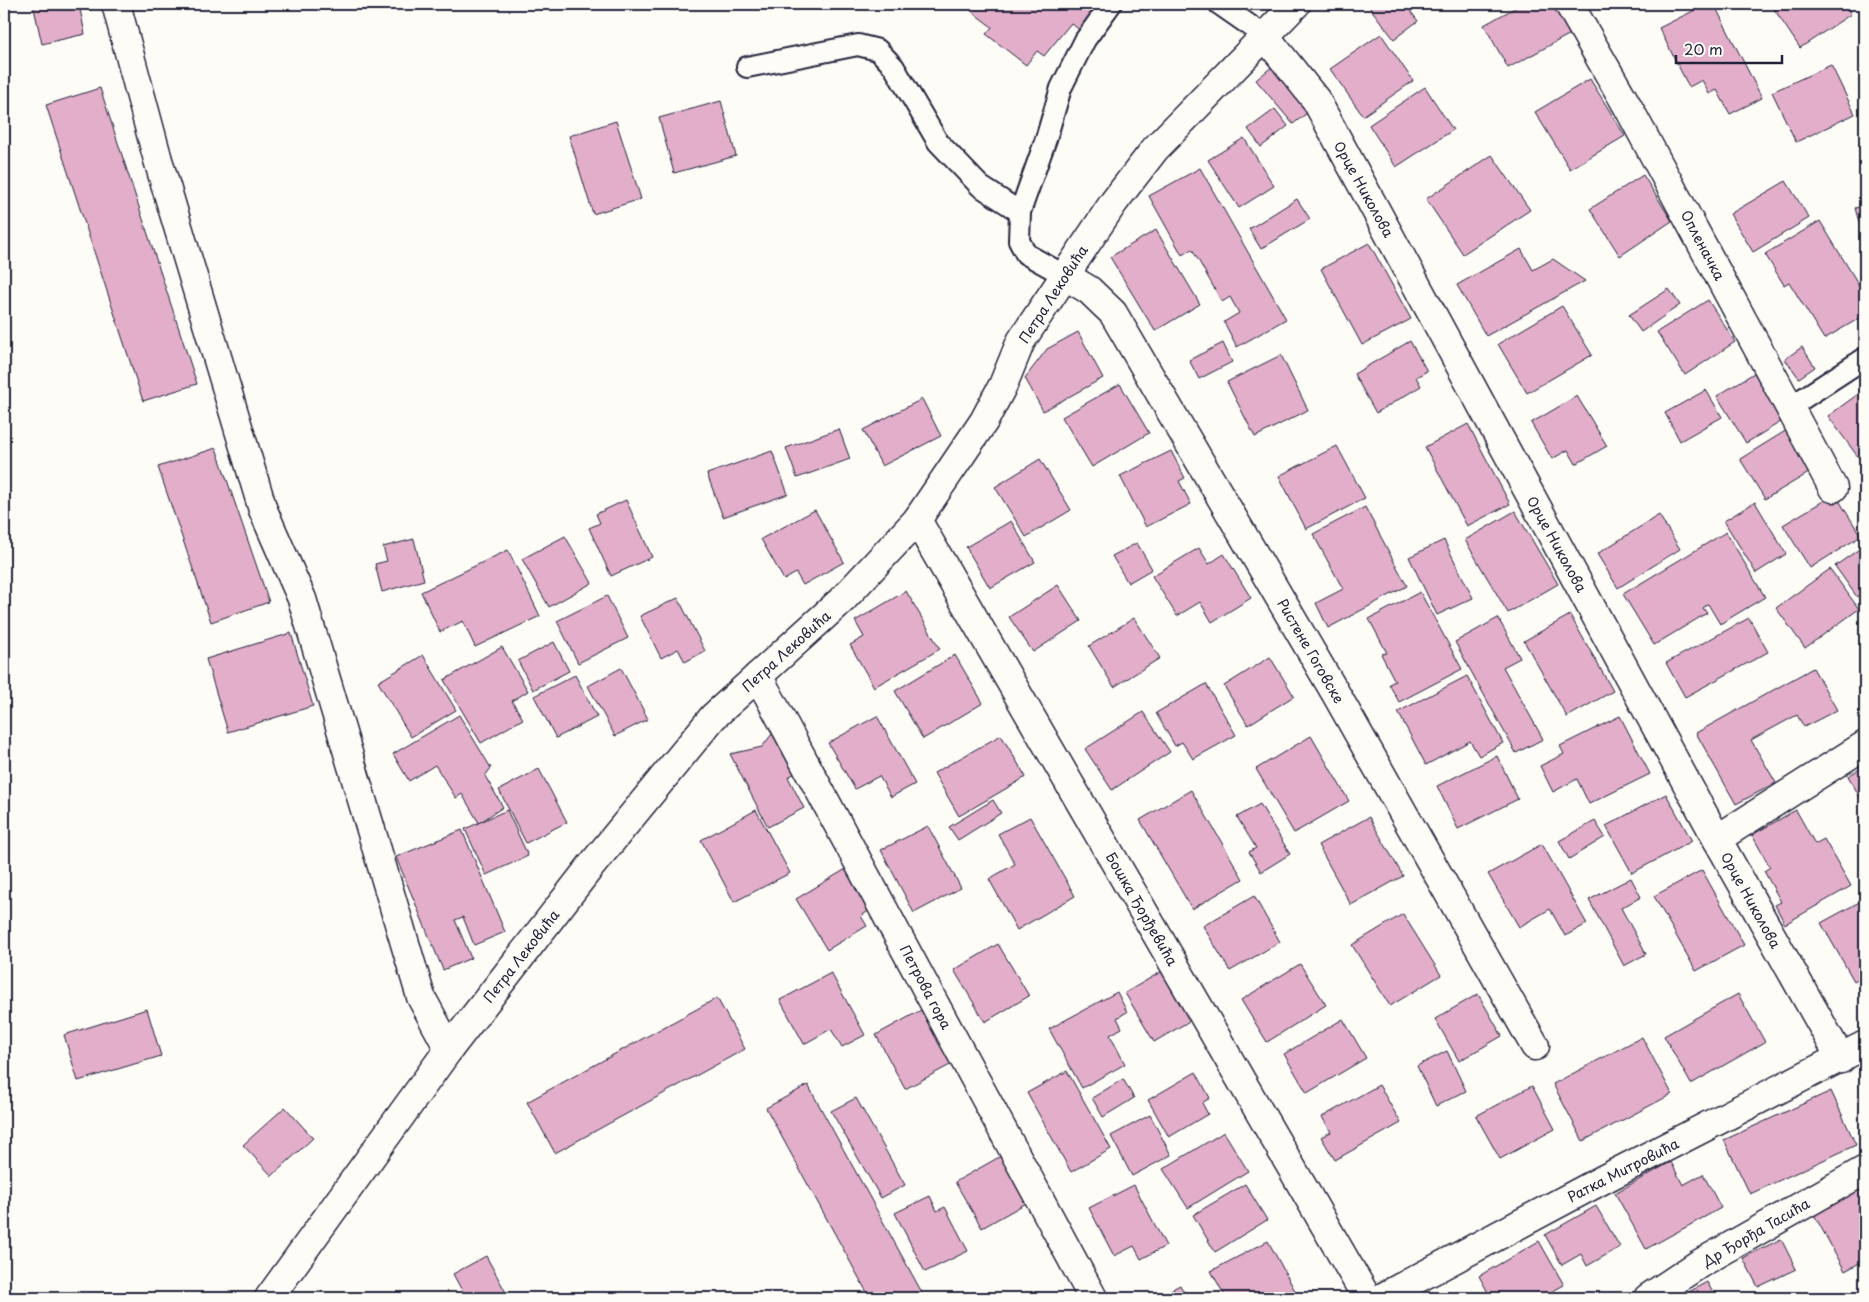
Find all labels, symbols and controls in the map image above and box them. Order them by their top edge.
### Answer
scale bar [1676,32,1783,64]
text: 20 m [1684,37,1723,60]
street label: Орце Николова [1329,137,1399,241]
street label: Опленачка [1676,206,1730,284]
street label: Петра Лековића [1013,241,1093,347]
street label: Орце Николова [1522,492,1592,596]
street label: Ристене Гоговске [1272,595,1350,707]
street label: Петра Лековића [737,605,835,697]
street label: Бошка Ђорђевића [1101,848,1183,970]
street label: Орце Николова [1716,848,1786,952]
street label: Петра Лековића [478,905,564,1007]
street label: Петрова гора [895,941,957,1033]
street label: Ратка Митровића [1564,1133,1682,1207]
street label: Др Ђорђа Тасића [1698,1193,1814,1272]

